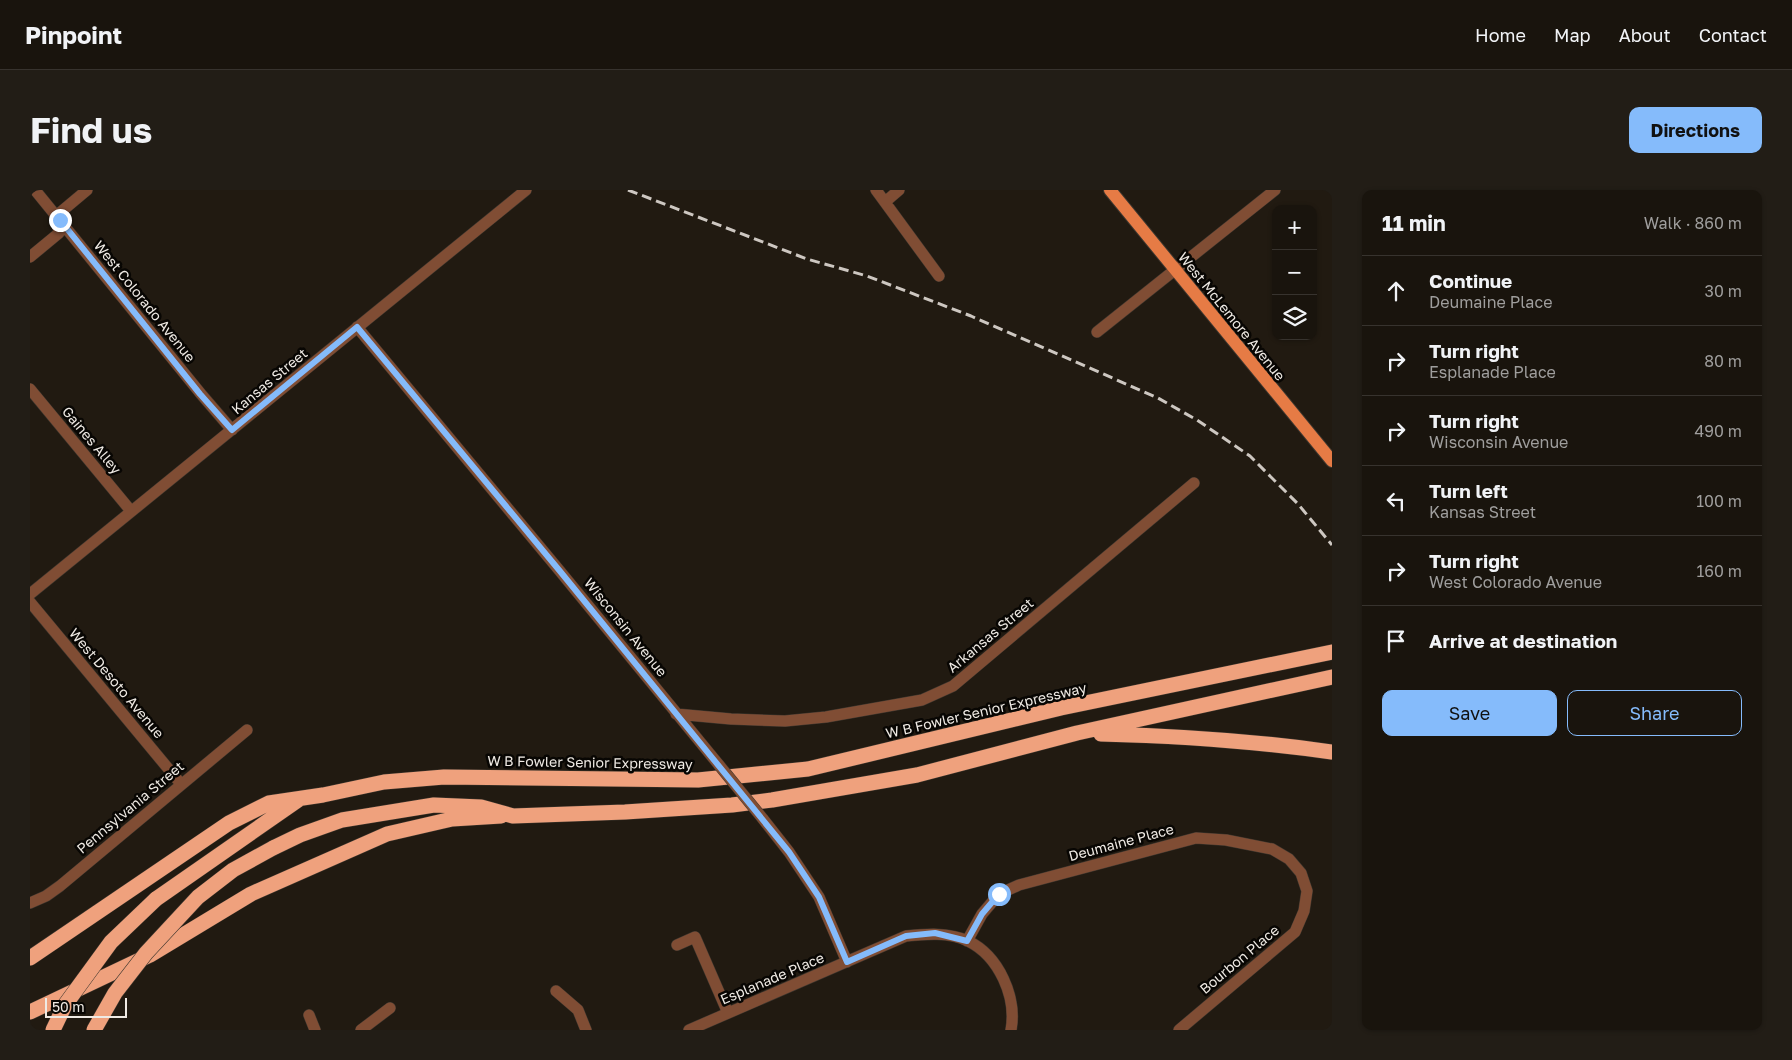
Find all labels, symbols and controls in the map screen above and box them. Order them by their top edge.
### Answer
text: Pinpoint [25,20,122,49]
text: Home [1475,24,1526,46]
text: Map [1554,24,1591,46]
text: About [1619,24,1671,46]
text: Contact [1699,24,1767,46]
button: Directions [1629,107,1762,153]
text: Find us [30,109,152,151]
map controls [1272,205,1317,340]
button: + [1272,205,1317,250]
route end [49,209,72,232]
text: 11 min [1382,210,1446,236]
text: Walk · 860 m [1644,213,1742,233]
street label: West Colorado Avenue [91,237,199,365]
street label: West McLemore Avenue [1175,248,1289,384]
button: − [1272,250,1317,295]
text: Continue [1429,269,1512,292]
icon: ahead [1382,277,1410,305]
text: 30 m [1705,281,1742,301]
text: Deumaine Place [1429,292,1552,312]
button: layers [1272,295,1317,340]
text: Turn right [1429,339,1519,362]
street label: Kansas Street [228,344,310,418]
icon: right [1382,347,1410,375]
text: 80 m [1704,351,1742,371]
text: Esplanade Place [1429,362,1556,382]
street label: Gaines Alley [59,403,125,477]
text: Turn right [1429,409,1519,432]
icon: right [1382,417,1410,445]
text: 490 m [1694,421,1742,441]
text: Wisconsin Avenue [1429,432,1568,452]
text: Turn left [1429,479,1508,502]
icon: left [1382,487,1410,515]
text: 100 m [1696,491,1742,511]
text: Kansas Street [1429,502,1536,522]
text: Turn right [1429,549,1519,572]
icon: right [1382,557,1410,585]
text: 160 m [1696,561,1742,581]
text: West Colorado Avenue [1429,572,1602,592]
street label: Wisconsin Avenue [581,574,671,680]
street label: Arkansas Street [944,594,1036,676]
street label: West Desoto Avenue [66,625,168,741]
icon: arrive [1382,627,1410,655]
text: Arrive at destination [1429,629,1617,652]
street label: W B Fowler Senior Expressway [884,679,1088,741]
button: Save [1382,690,1557,736]
button: Share [1567,690,1742,736]
street label: W B Fowler Senior Expressway [487,752,693,772]
street label: Pennsylvania Street [73,757,187,857]
street label: Deumaine Place [1067,820,1175,864]
route start [988,883,1011,906]
street label: Bourbon Place [1196,921,1282,997]
street label: Esplanade Place [718,948,826,1008]
scale bar [45,995,128,1018]
text: 50 m [52,998,85,1015]

